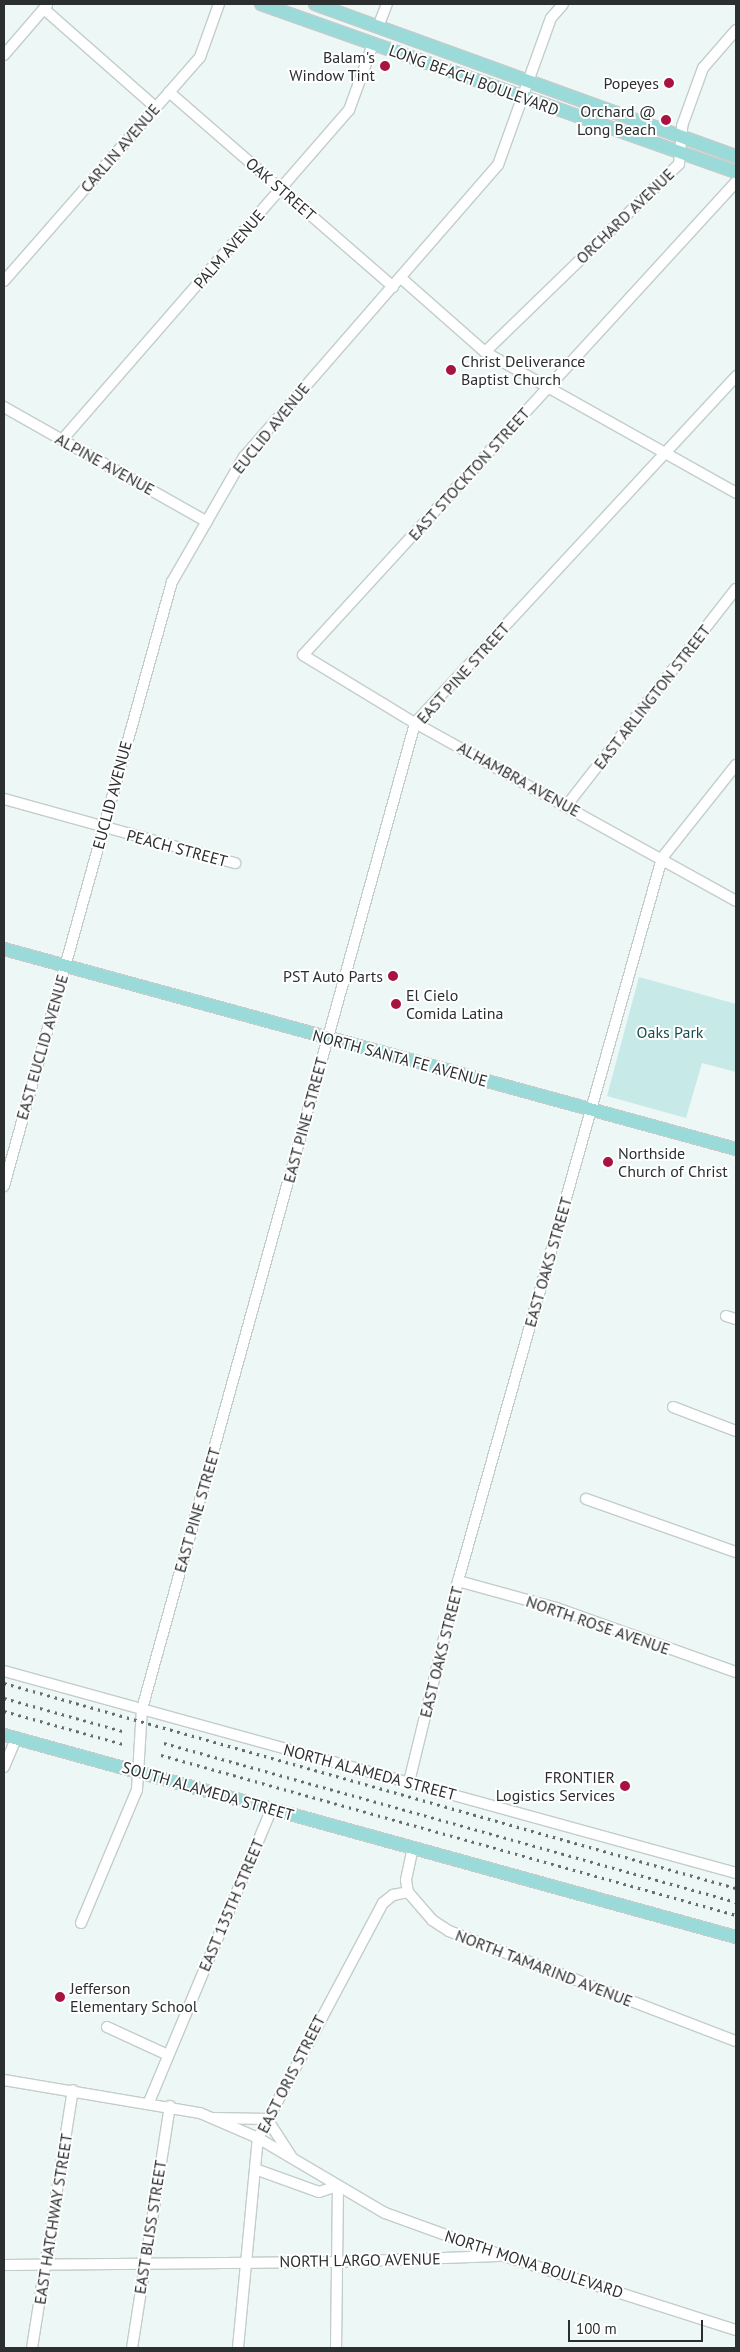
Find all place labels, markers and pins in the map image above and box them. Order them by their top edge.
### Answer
place label: Balam's Window Tint [288,47,375,85]
marker: Balam's Window Tint [379,60,391,72]
place label: Popeyes [603,73,659,93]
marker: Popeyes [663,77,675,89]
place label: Orchard @ Long Beach [577,101,656,139]
marker: Orchard @ Long Beach [660,114,672,126]
place label: Christ Deliverance Baptist Church [461,351,585,389]
marker: Christ Deliverance Baptist Church [445,364,457,376]
place label: PST Auto Parts [282,966,383,986]
marker: PST Auto Parts [387,970,399,982]
place label: El Cielo Comida Latina [406,985,504,1023]
marker: El Cielo Comida Latina [390,998,402,1010]
place label: Northside Church of Christ [618,1143,728,1181]
marker: Northside Church of Christ [602,1156,614,1168]
place label: FRONTIER Logistics Services [496,1767,615,1805]
marker: FRONTIER Logistics Services [619,1780,631,1792]
place label: Jefferson Elementary School [70,1978,198,2016]
marker: Jefferson Elementary School [54,1991,66,2003]

